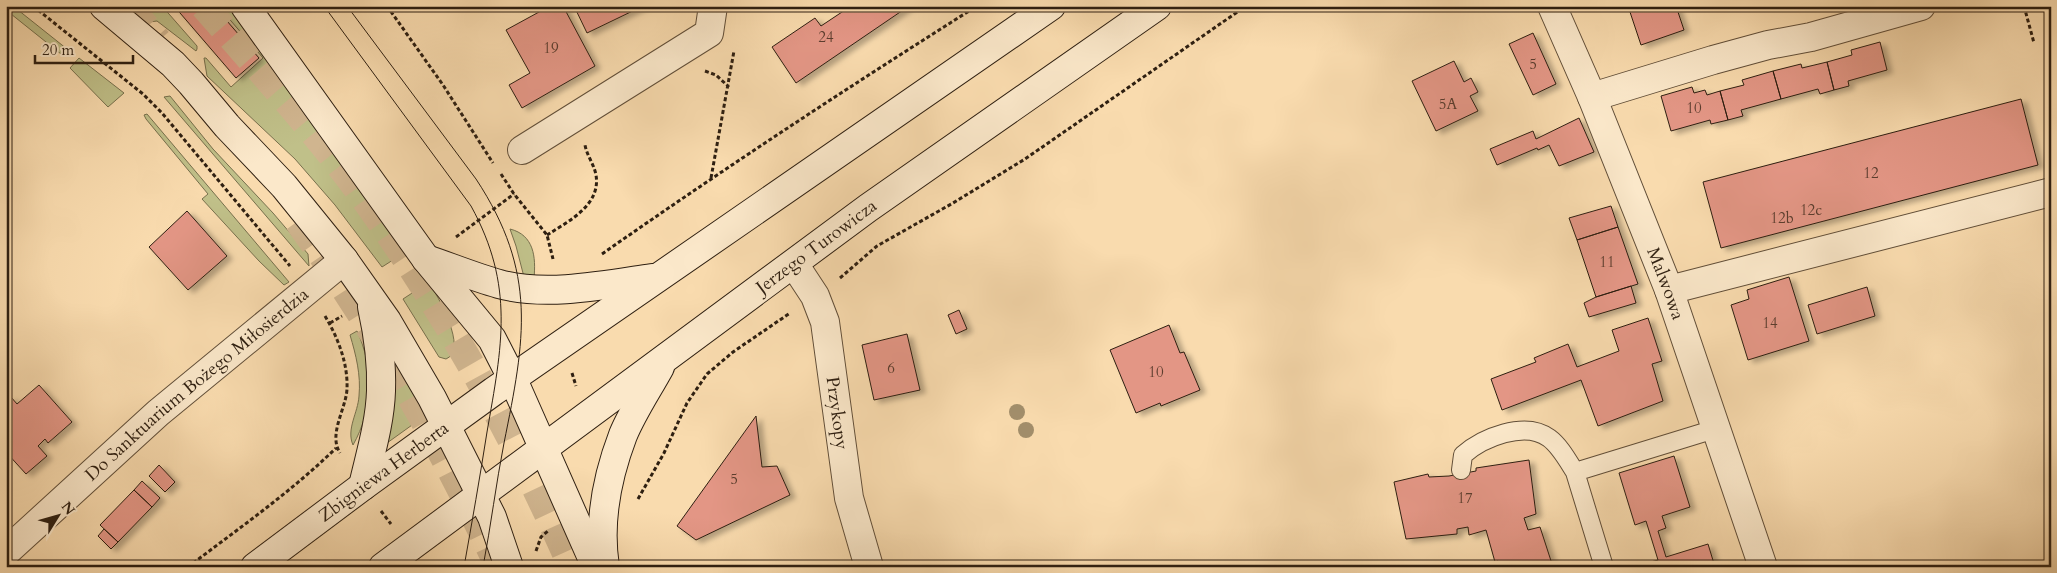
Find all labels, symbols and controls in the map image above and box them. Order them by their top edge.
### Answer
house number: 24 [818,27,834,47]
scale bar [35,32,132,64]
house number: 19 [543,38,559,58]
text: 20 m [42,40,74,60]
house number: 5 [1529,54,1537,74]
house number: 5A [1439,94,1458,114]
house number: 10 [1686,98,1702,118]
house number: 12 [1863,163,1879,183]
street label: Jerzego Turowicza [748,193,882,301]
house number: 12c [1800,200,1822,220]
house number: 12b [1770,208,1794,228]
street label: Malwowa [1641,244,1691,323]
house number: 11 [1599,252,1615,272]
street label: Do Sanktuarium Bożego Miłosierdzia [79,282,314,487]
house number: 14 [1762,313,1778,333]
house number: 6 [887,358,895,378]
house number: 10 [1148,362,1164,382]
street label: Przykopy [820,375,855,451]
street label: Zbigniewa Herberta [313,415,454,528]
house number: 5 [730,469,738,489]
house number: 17 [1457,488,1473,508]
north arrow [32,490,82,540]
text: N [57,498,79,519]

